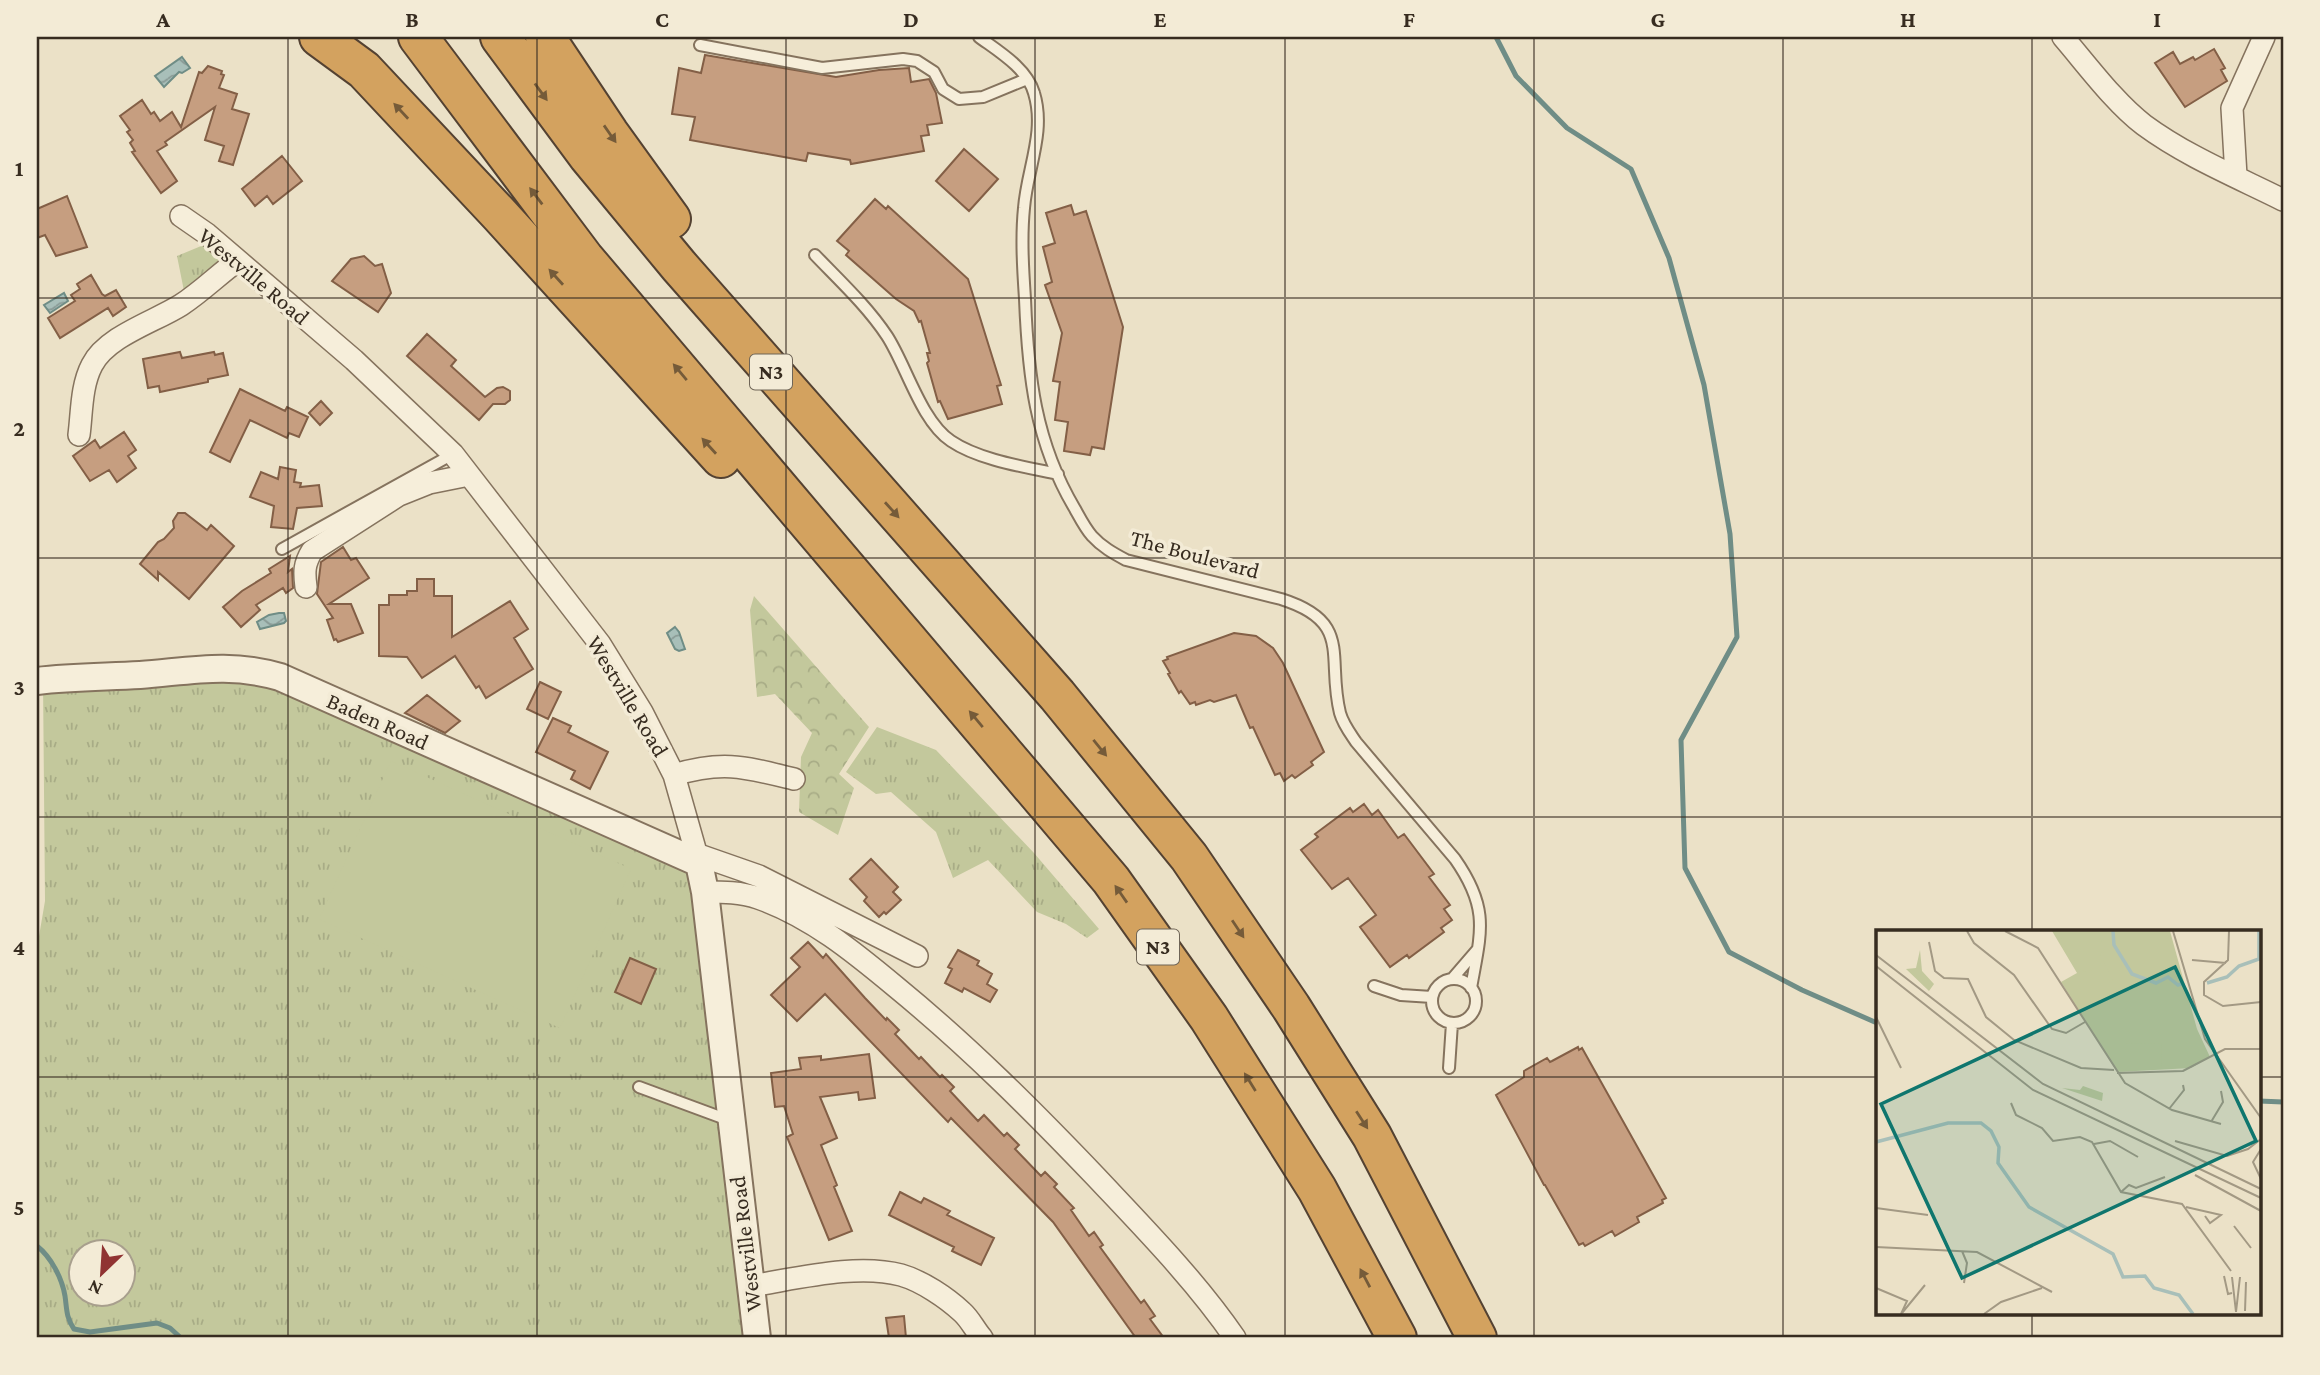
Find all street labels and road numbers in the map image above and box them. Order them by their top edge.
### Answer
street label: Westville Road [193,222,315,330]
road number: N3 [750,354,792,390]
street label: The Boulevard [1128,524,1262,584]
street label: Westville Road [582,631,674,761]
street label: Baden Road [323,687,433,755]
road number: N3 [1137,930,1179,964]
street label: Westville Road [724,1175,766,1313]

